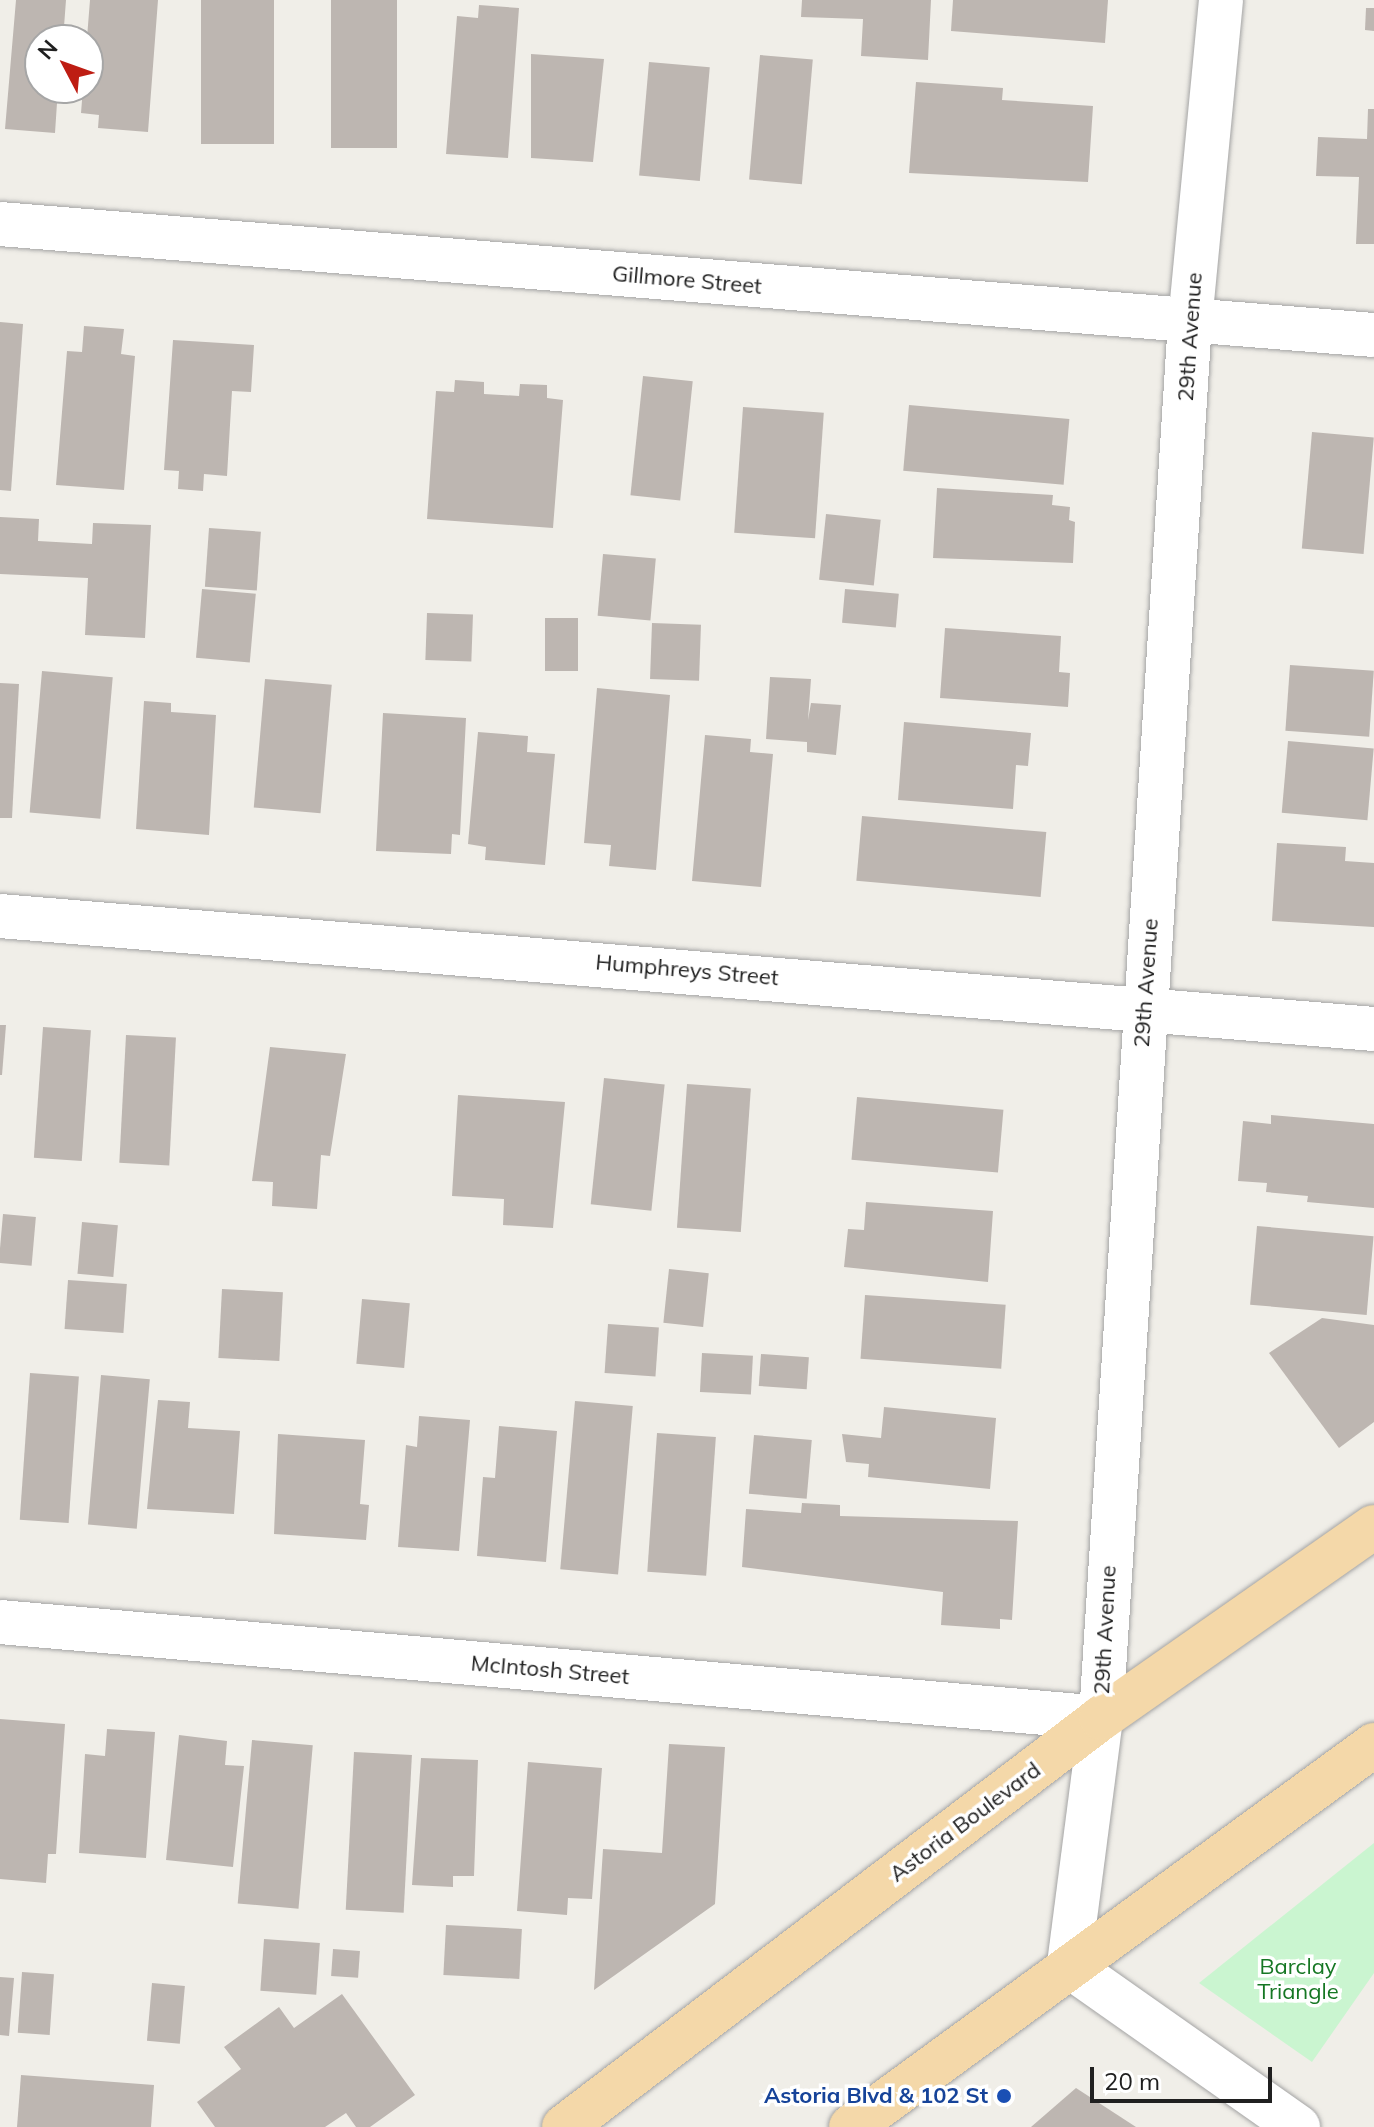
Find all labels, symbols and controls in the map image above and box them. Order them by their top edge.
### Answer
north arrow [24,24,104,104]
text: N [31,34,63,65]
street label: Gillmore Street [611,260,763,300]
street label: 29th Avenue [1172,272,1208,402]
street label: 29th Avenue [1128,918,1164,1048]
street label: Humphreys Street [594,949,780,991]
street label: 29th Avenue [1088,1565,1122,1695]
street label: McIntosh Street [470,1650,630,1690]
street label: Astoria Boulevard [884,1757,1046,1887]
park label: Barclay Triangle [1257,1953,1339,2004]
scale bar [1094,2051,1276,2101]
text: 20 m [1104,2066,1160,2096]
place label: Astoria Blvd & 102 St [764,2083,988,2109]
marker: Astoria Blvd & 102 St [995,2087,1013,2105]

